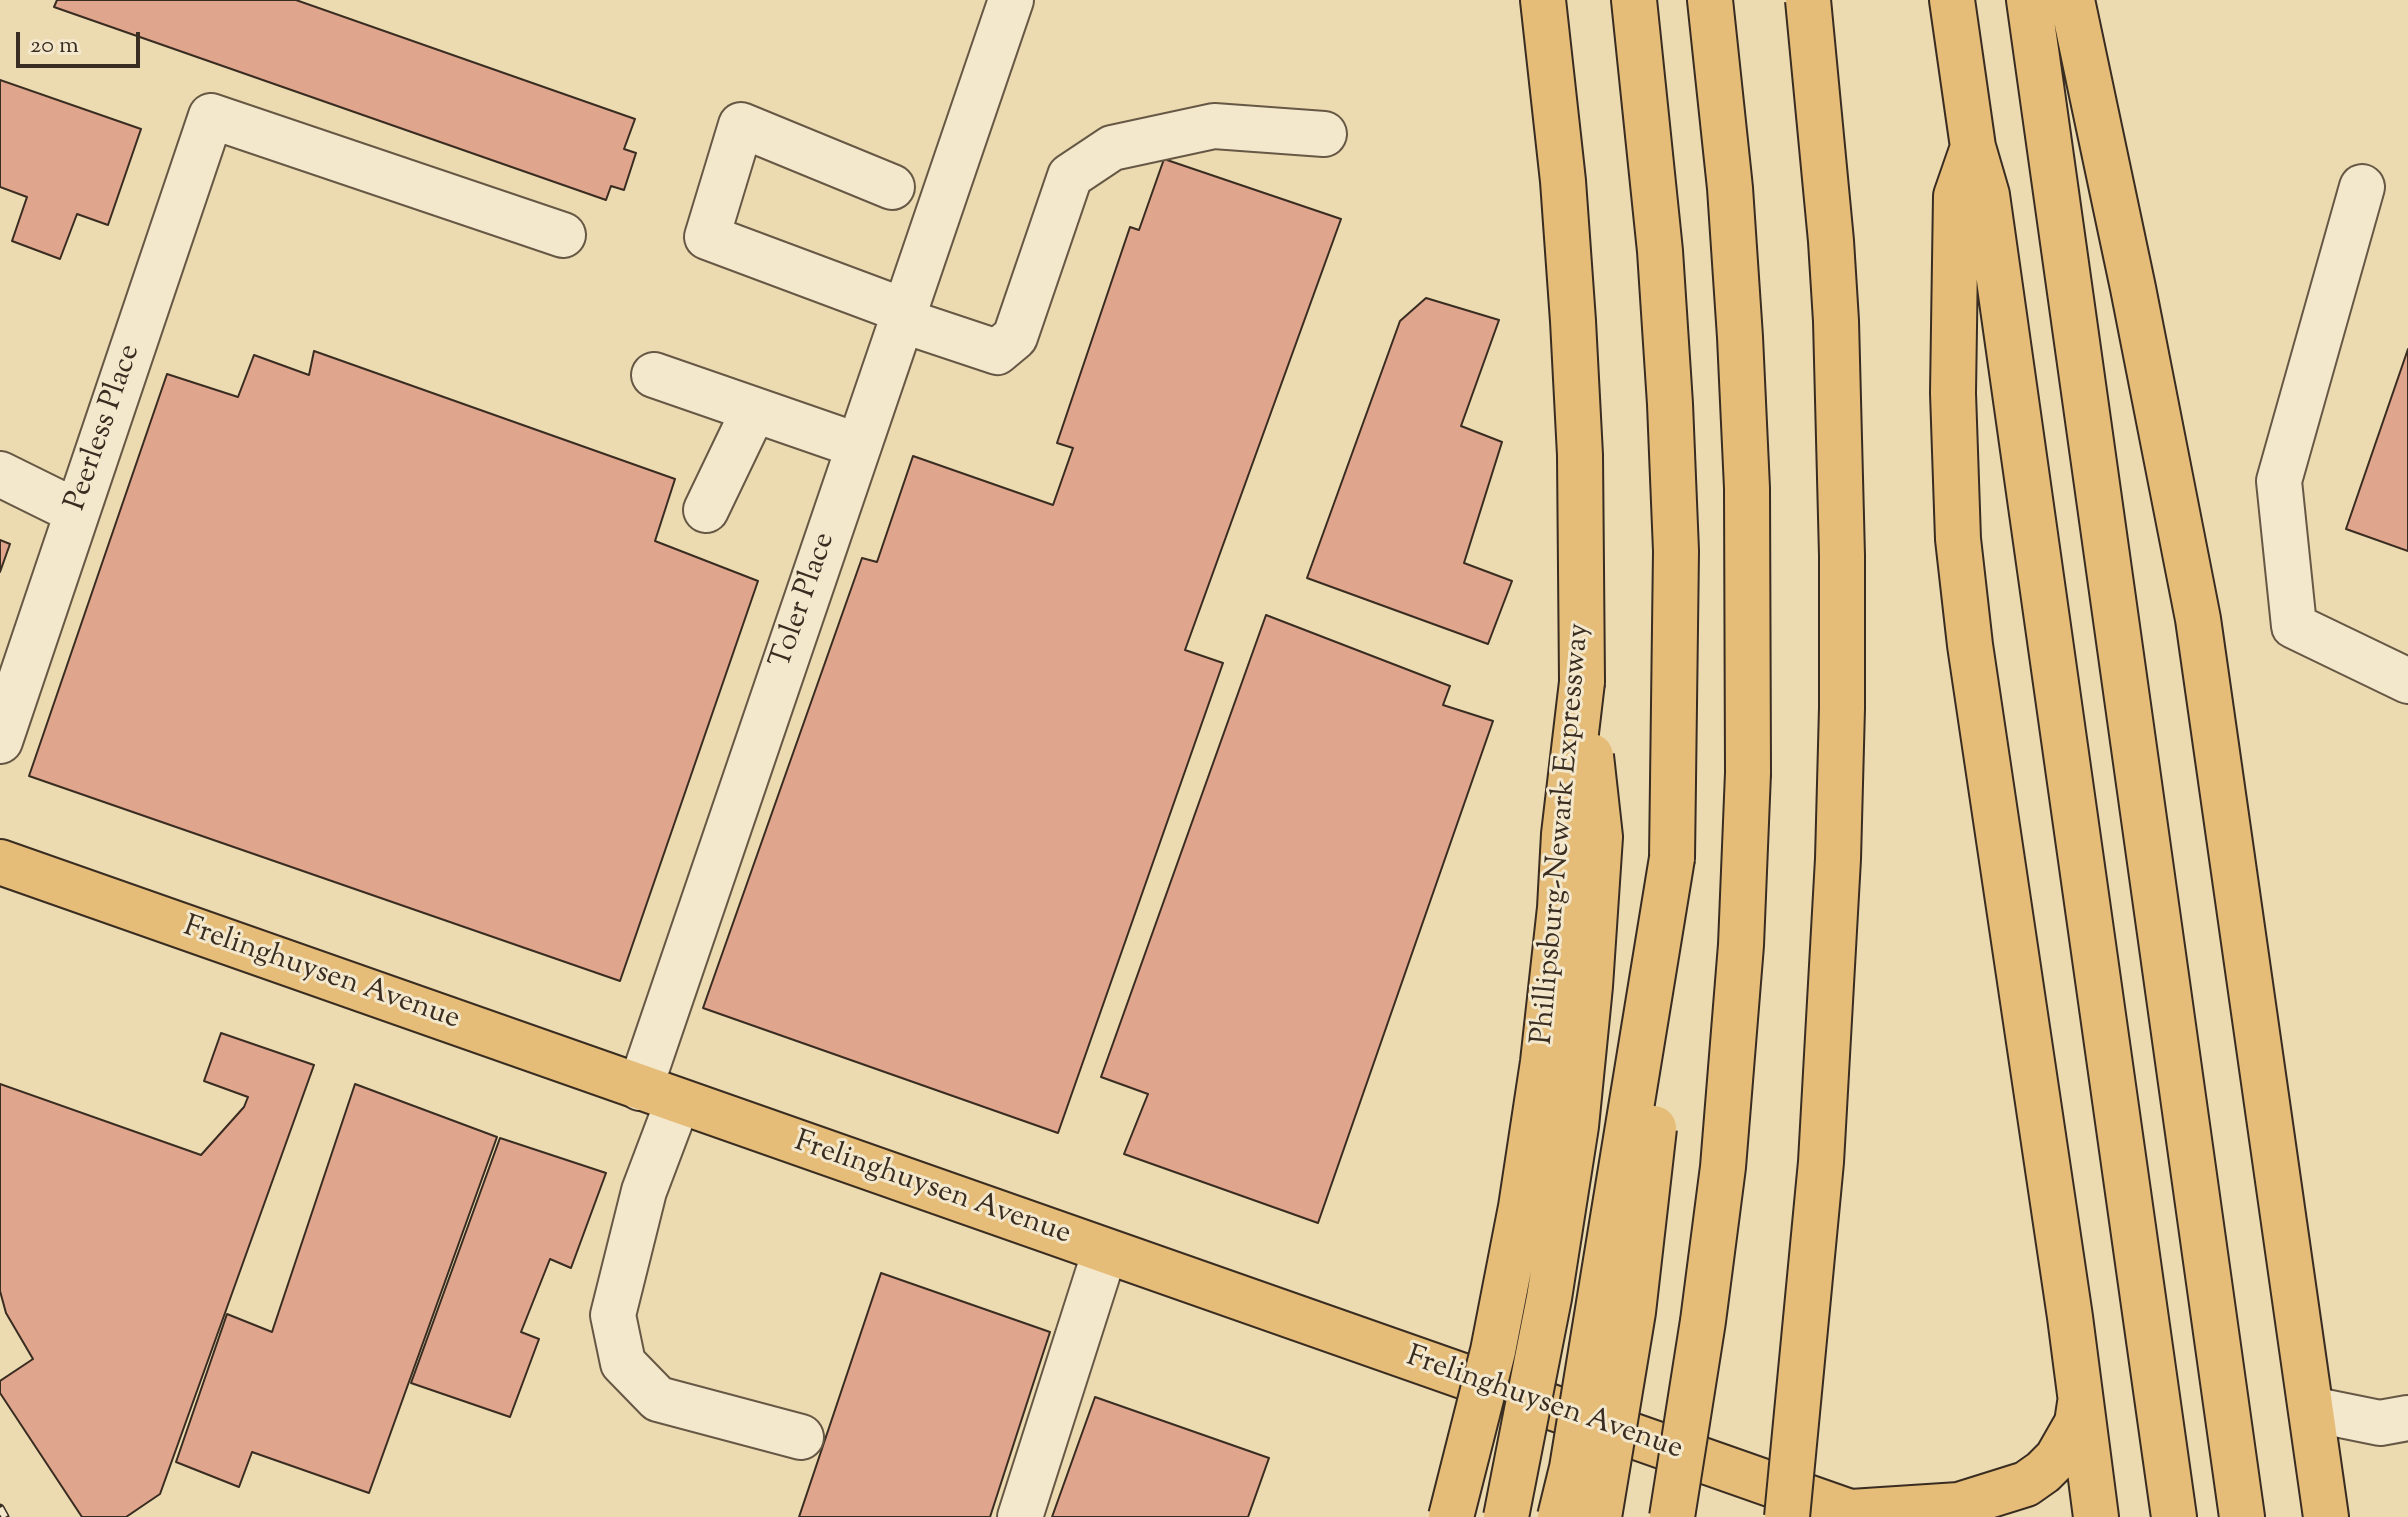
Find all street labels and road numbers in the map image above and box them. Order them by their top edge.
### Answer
street label: Peerless Place [60,340,150,516]
street label: Toler Place [765,529,845,673]
street label: Phillipsburg-Newark Expressway [1527,622,1599,1046]
street label: Frelinghuysen Avenue [178,911,464,1039]
street label: Frelinghuysen Avenue [789,1126,1075,1254]
street label: Frelinghuysen Avenue [1401,1341,1687,1469]

